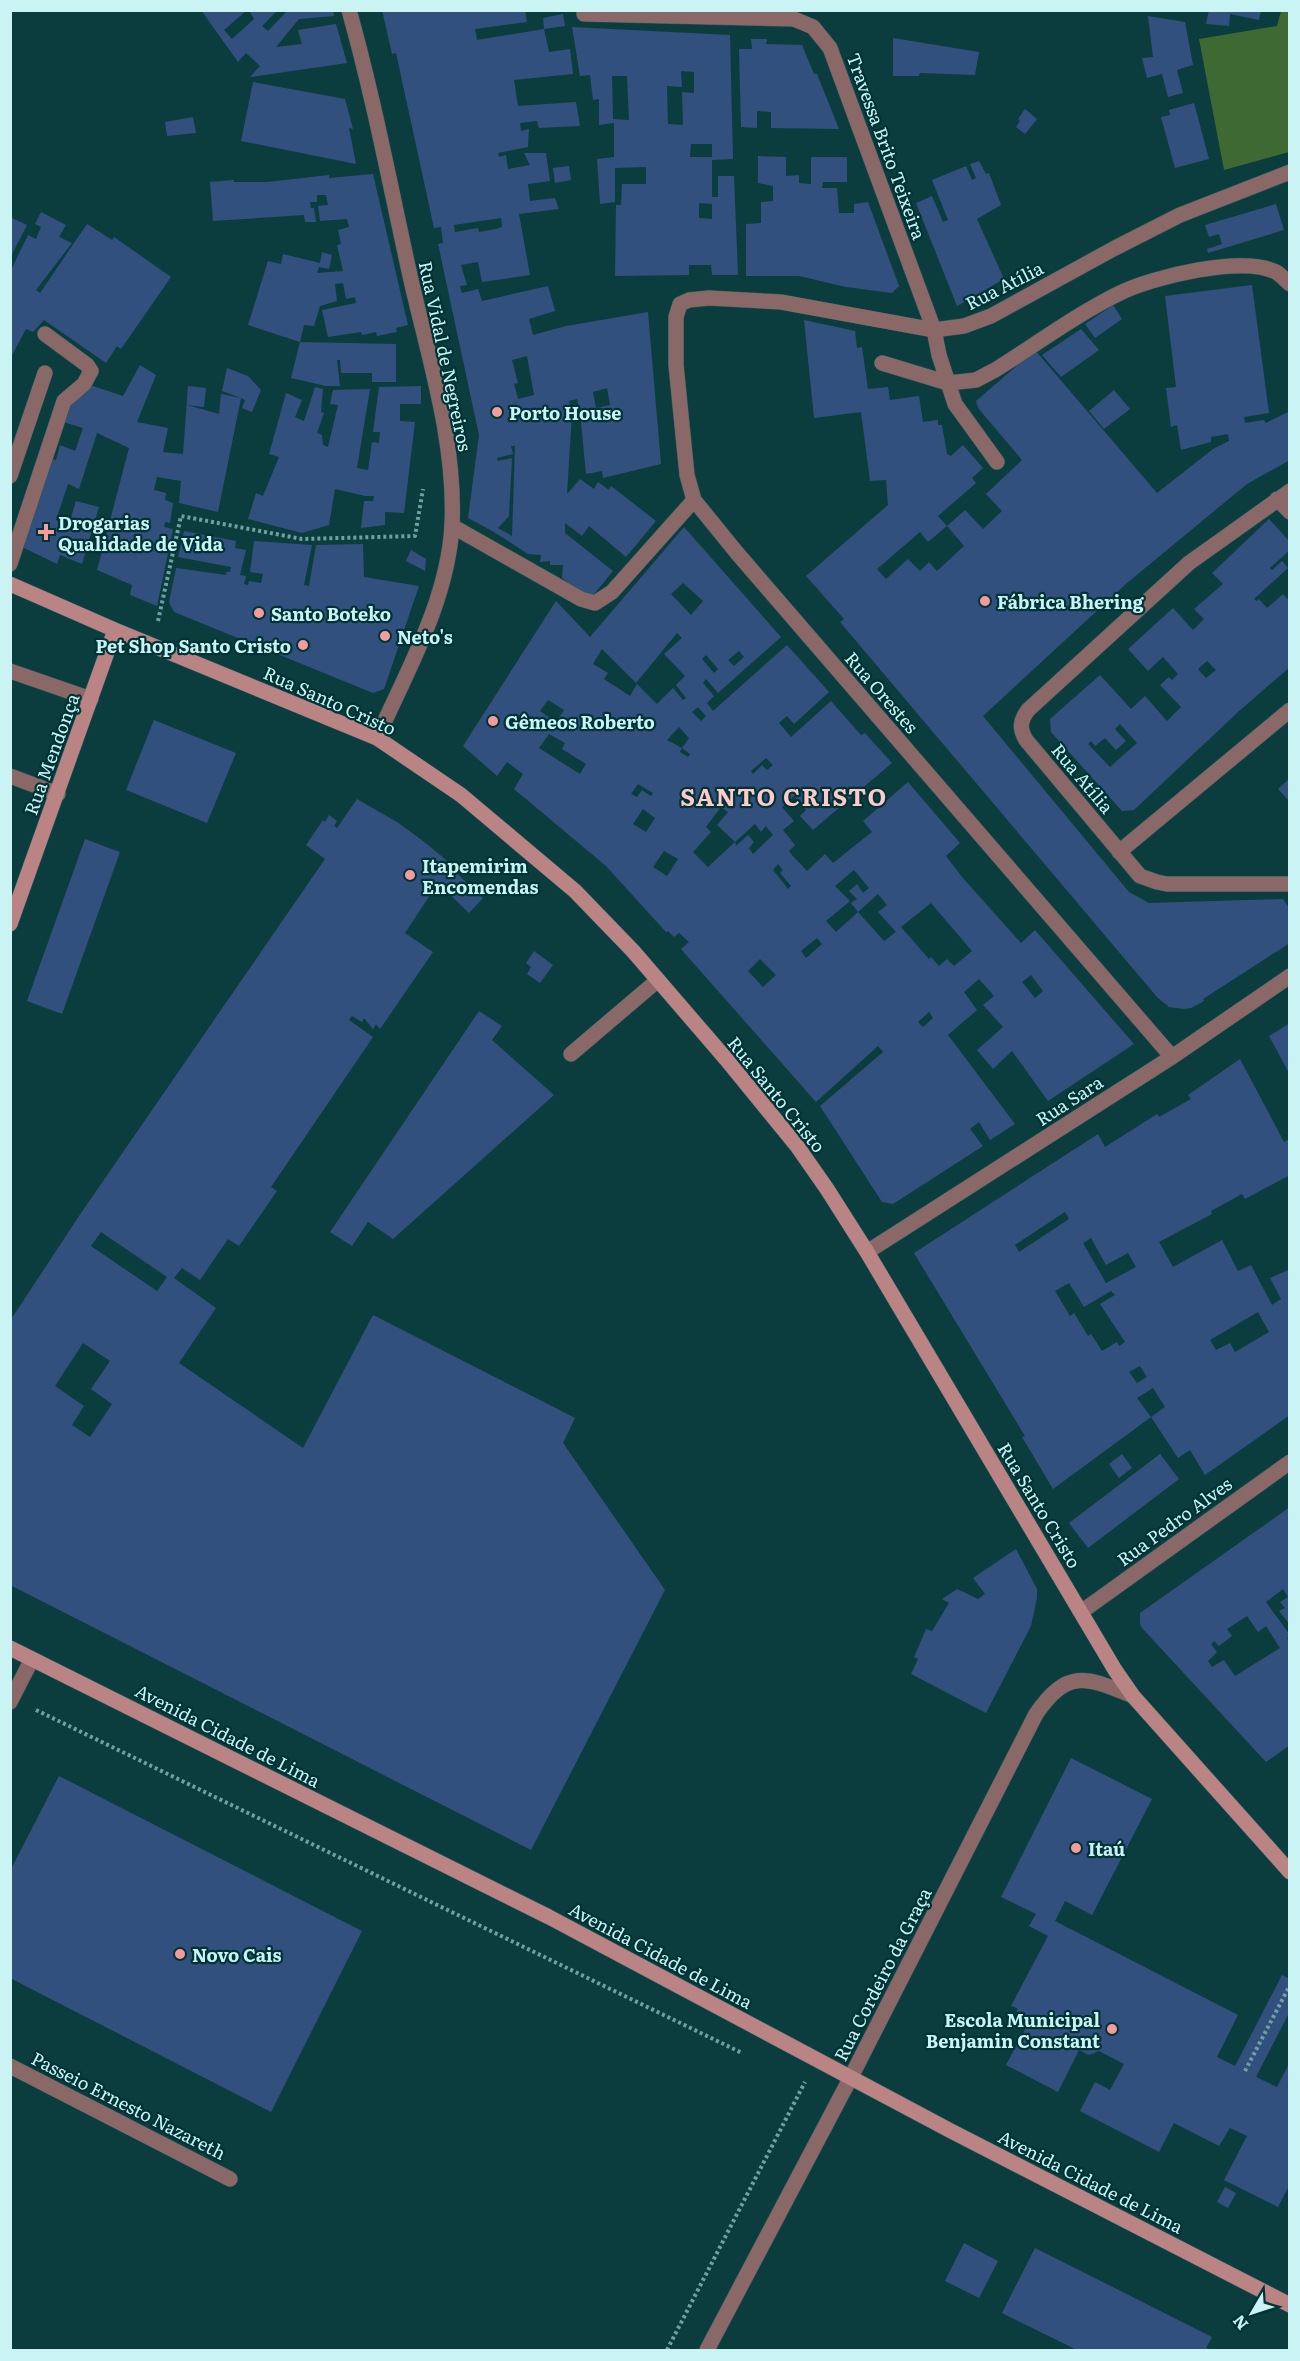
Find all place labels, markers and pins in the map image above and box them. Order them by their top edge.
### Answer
place label: Porto House [509,399,621,426]
marker: Porto House [490,405,504,419]
place label: Drogarias Qualidade de Vida [58,509,224,557]
marker: Drogarias Qualidade de Vida [39,525,53,539]
place label: Fábrica Bhering [997,588,1145,615]
marker: Fábrica Bhering [978,594,992,608]
place label: Santo Boteko [271,600,391,627]
marker: Santo Boteko [252,606,266,620]
place label: Neto's [397,623,453,650]
marker: Neto's [378,629,392,643]
place label: Pet Shop Santo Cristo [96,632,291,659]
marker: Pet Shop Santo Cristo [296,638,310,652]
place label: Gêmeos Roberto [505,708,655,735]
marker: Gêmeos Roberto [486,714,500,728]
place label: Itapemirim Encomendas [422,852,539,900]
marker: Itapemirim Encomendas [403,868,417,882]
place label: Itaú [1088,1835,1125,1862]
marker: Itaú [1069,1841,1083,1855]
place label: Novo Cais [192,1941,282,1968]
marker: Novo Cais [173,1947,187,1961]
place label: Escola Municipal Benjamin Constant [926,2006,1100,2054]
marker: Escola Municipal Benjamin Constant [1105,2022,1119,2036]

